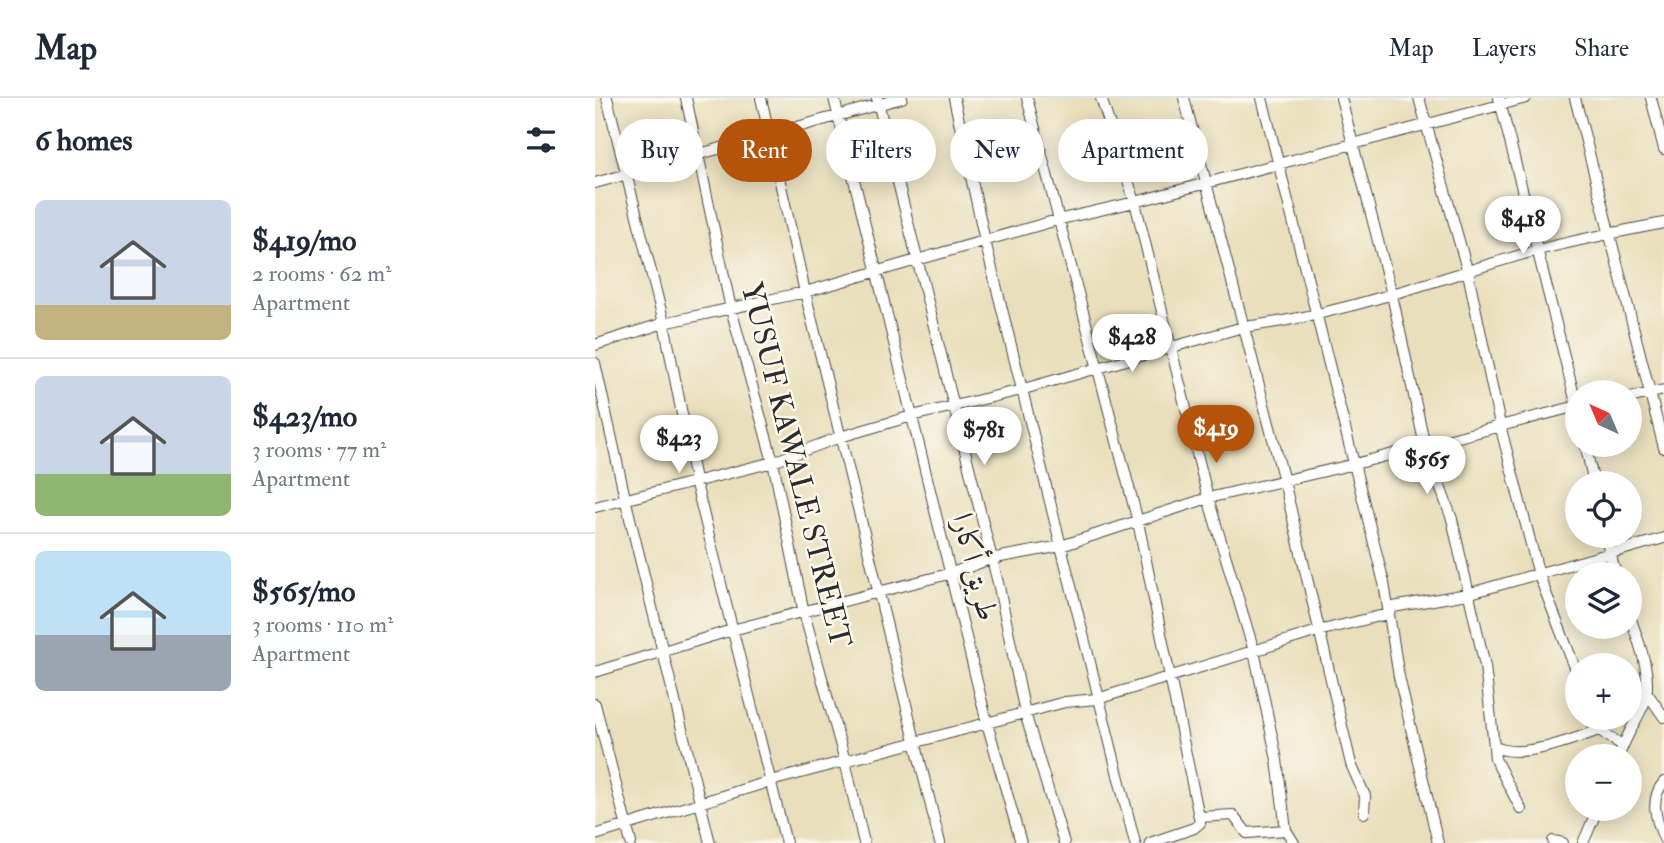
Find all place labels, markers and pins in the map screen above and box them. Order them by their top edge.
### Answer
pin: $418 [1482,197,1564,256]
pin: $428 [1091,314,1173,374]
pin: $419 [1175,406,1257,465]
pin: $781 [943,408,1025,467]
pin: $423 [638,416,720,475]
pin: $565 [1386,436,1468,496]

